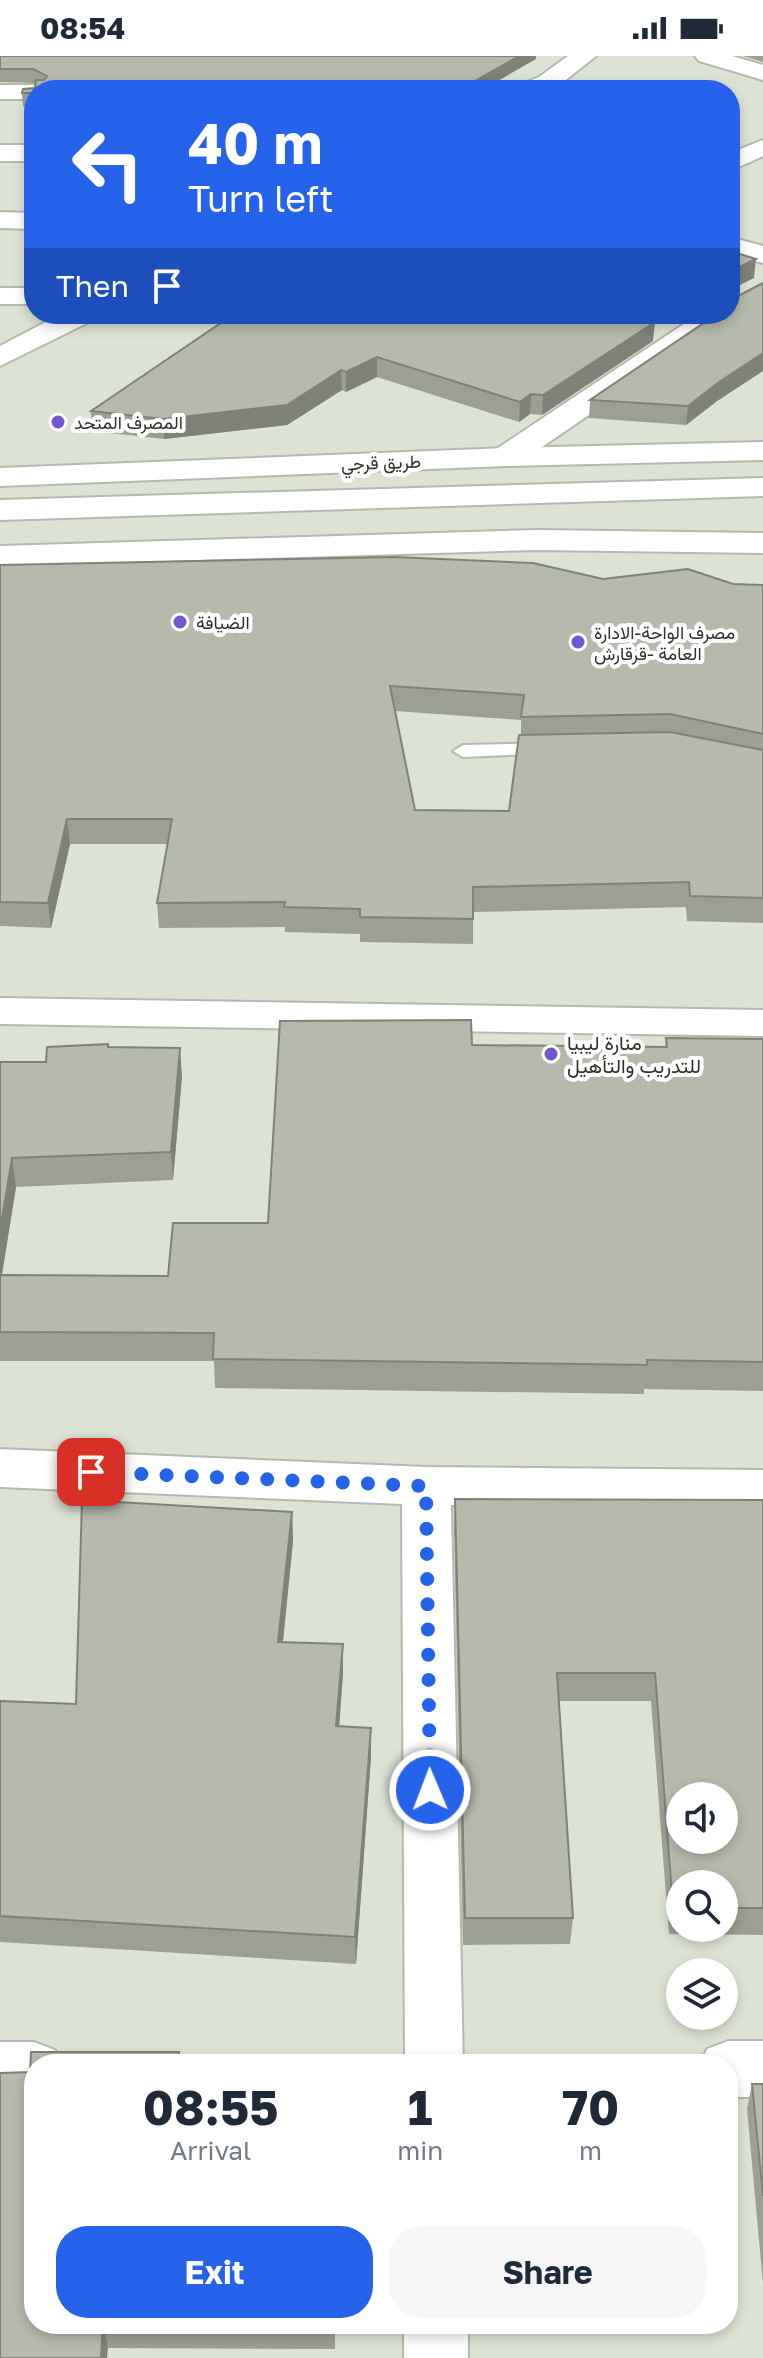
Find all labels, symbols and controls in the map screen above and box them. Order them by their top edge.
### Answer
text: 08:54 [40,10,125,46]
text: 40 m [188,109,322,176]
icon: left [56,112,160,216]
text: Turn left [188,177,334,220]
icon: arrive [145,264,189,308]
text: Then [56,268,129,304]
place label: المصرف المتحد [74,411,183,434]
marker: المصرف المتحد [49,413,67,431]
street label: طريق قرجي [341,450,422,479]
place label: الضيافة [196,611,250,633]
marker: الضيافة [171,613,189,631]
place label: مصرف الواحة-الادارة العامة -قرقارش [594,621,735,665]
marker: مصرف الواحة-الادارة العامة -قرقارش [569,633,587,651]
place label: منارة ليبيا للتدريب والتأهيل [567,1030,701,1079]
marker: منارة ليبيا للتدريب والتأهيل [542,1045,560,1063]
pin [57,1438,125,1506]
icon: arrive [69,1450,113,1494]
position arrow [388,1748,472,1832]
map controls [666,1782,738,2030]
button: sound [666,1782,738,1854]
button: search [666,1870,738,1942]
button: layers [666,1958,738,2030]
text: 08:55 [143,2078,279,2136]
text: 1 [408,2078,433,2136]
text: 70 [562,2078,619,2136]
text: Arrival [170,2135,251,2166]
text: min [397,2135,443,2166]
text: m [579,2135,602,2166]
button: Exit [56,2226,373,2318]
button: Share [389,2226,706,2318]

